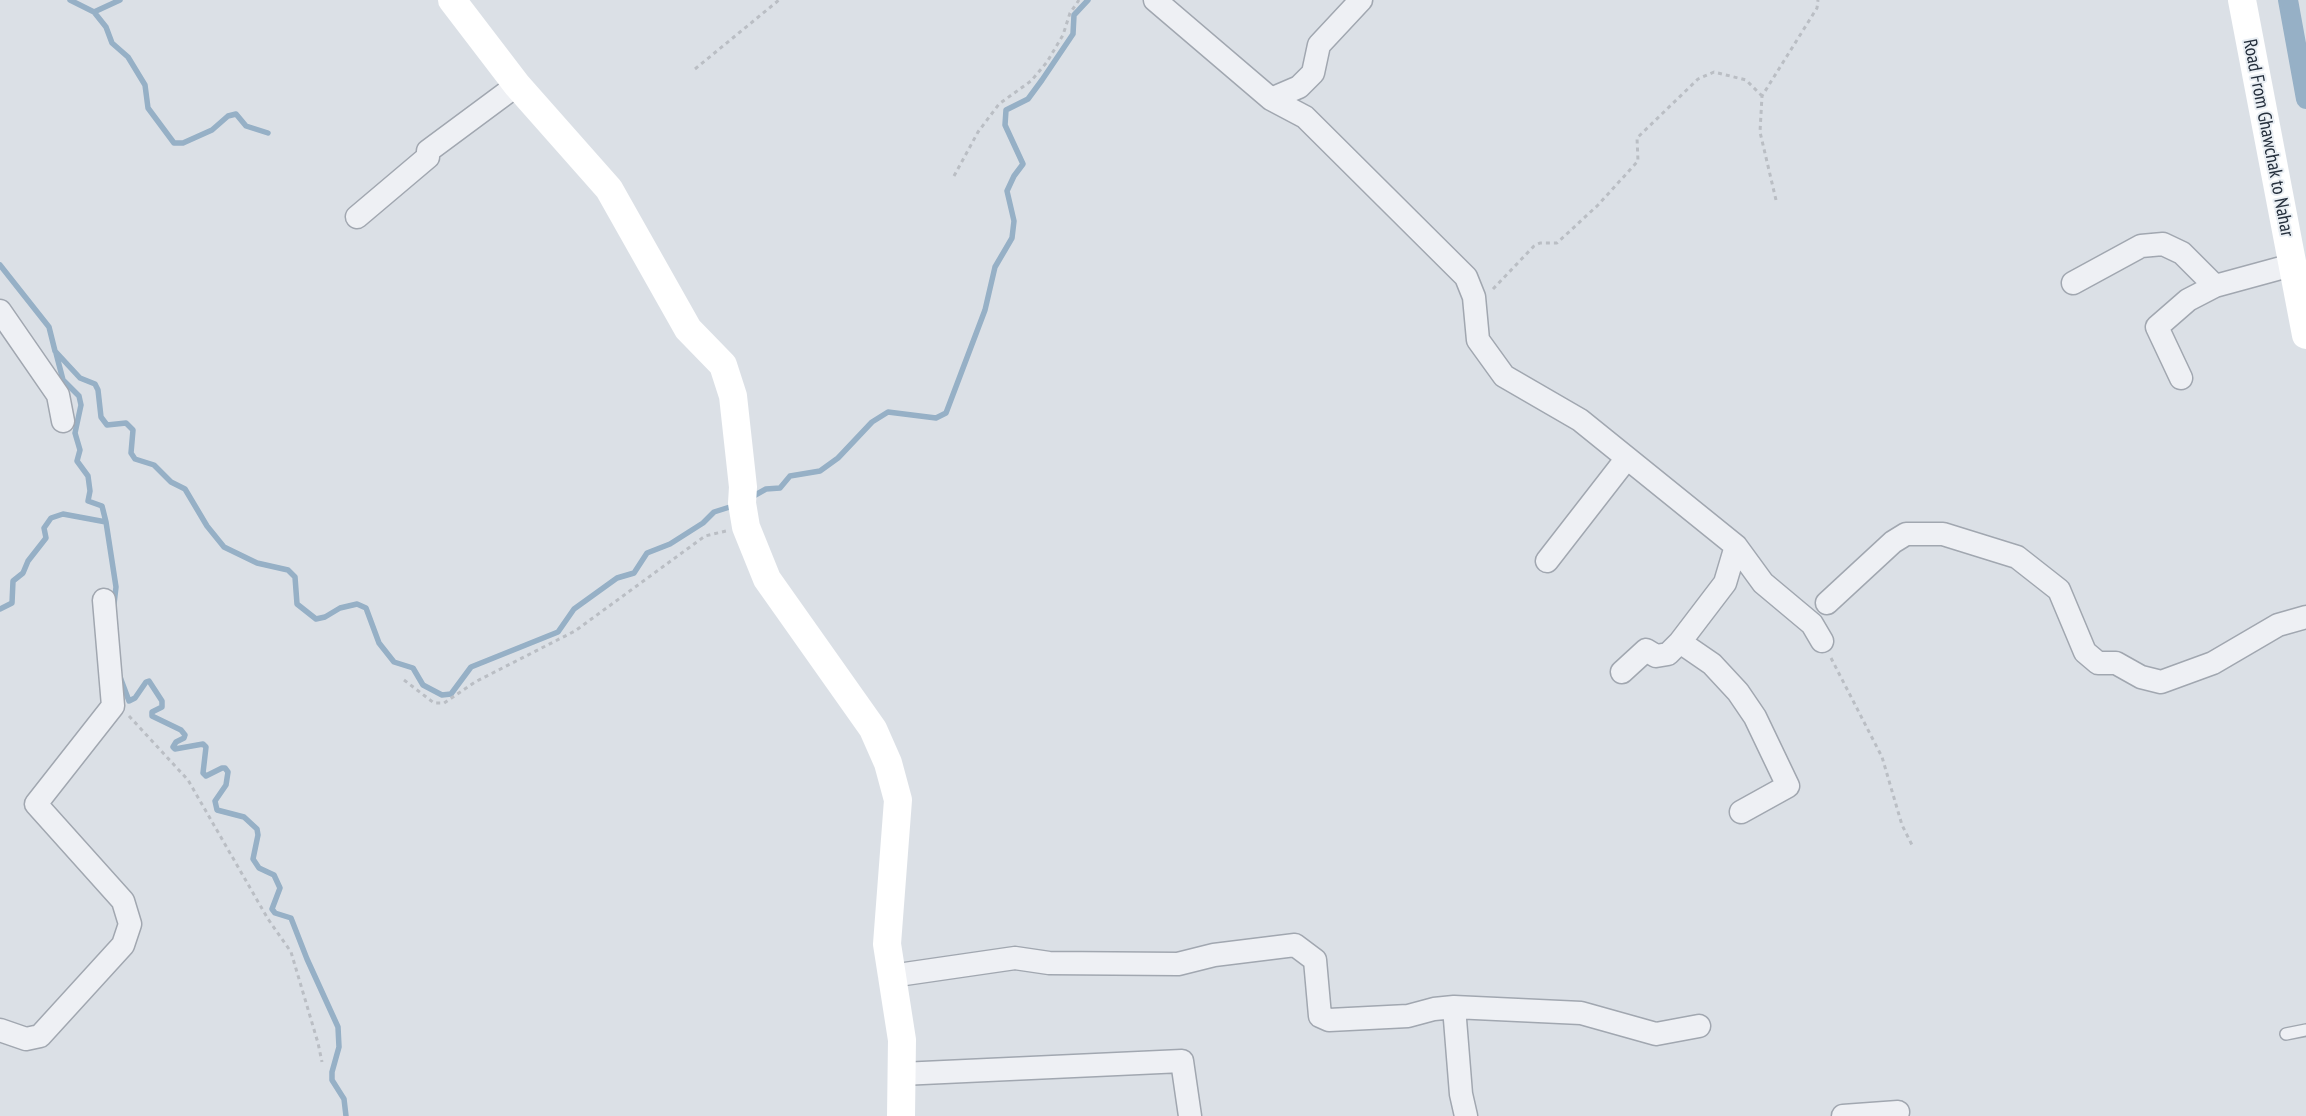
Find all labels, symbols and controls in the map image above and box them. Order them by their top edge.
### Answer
street label: Road From Ghawchak to Nahar [2238,37,2298,239]

